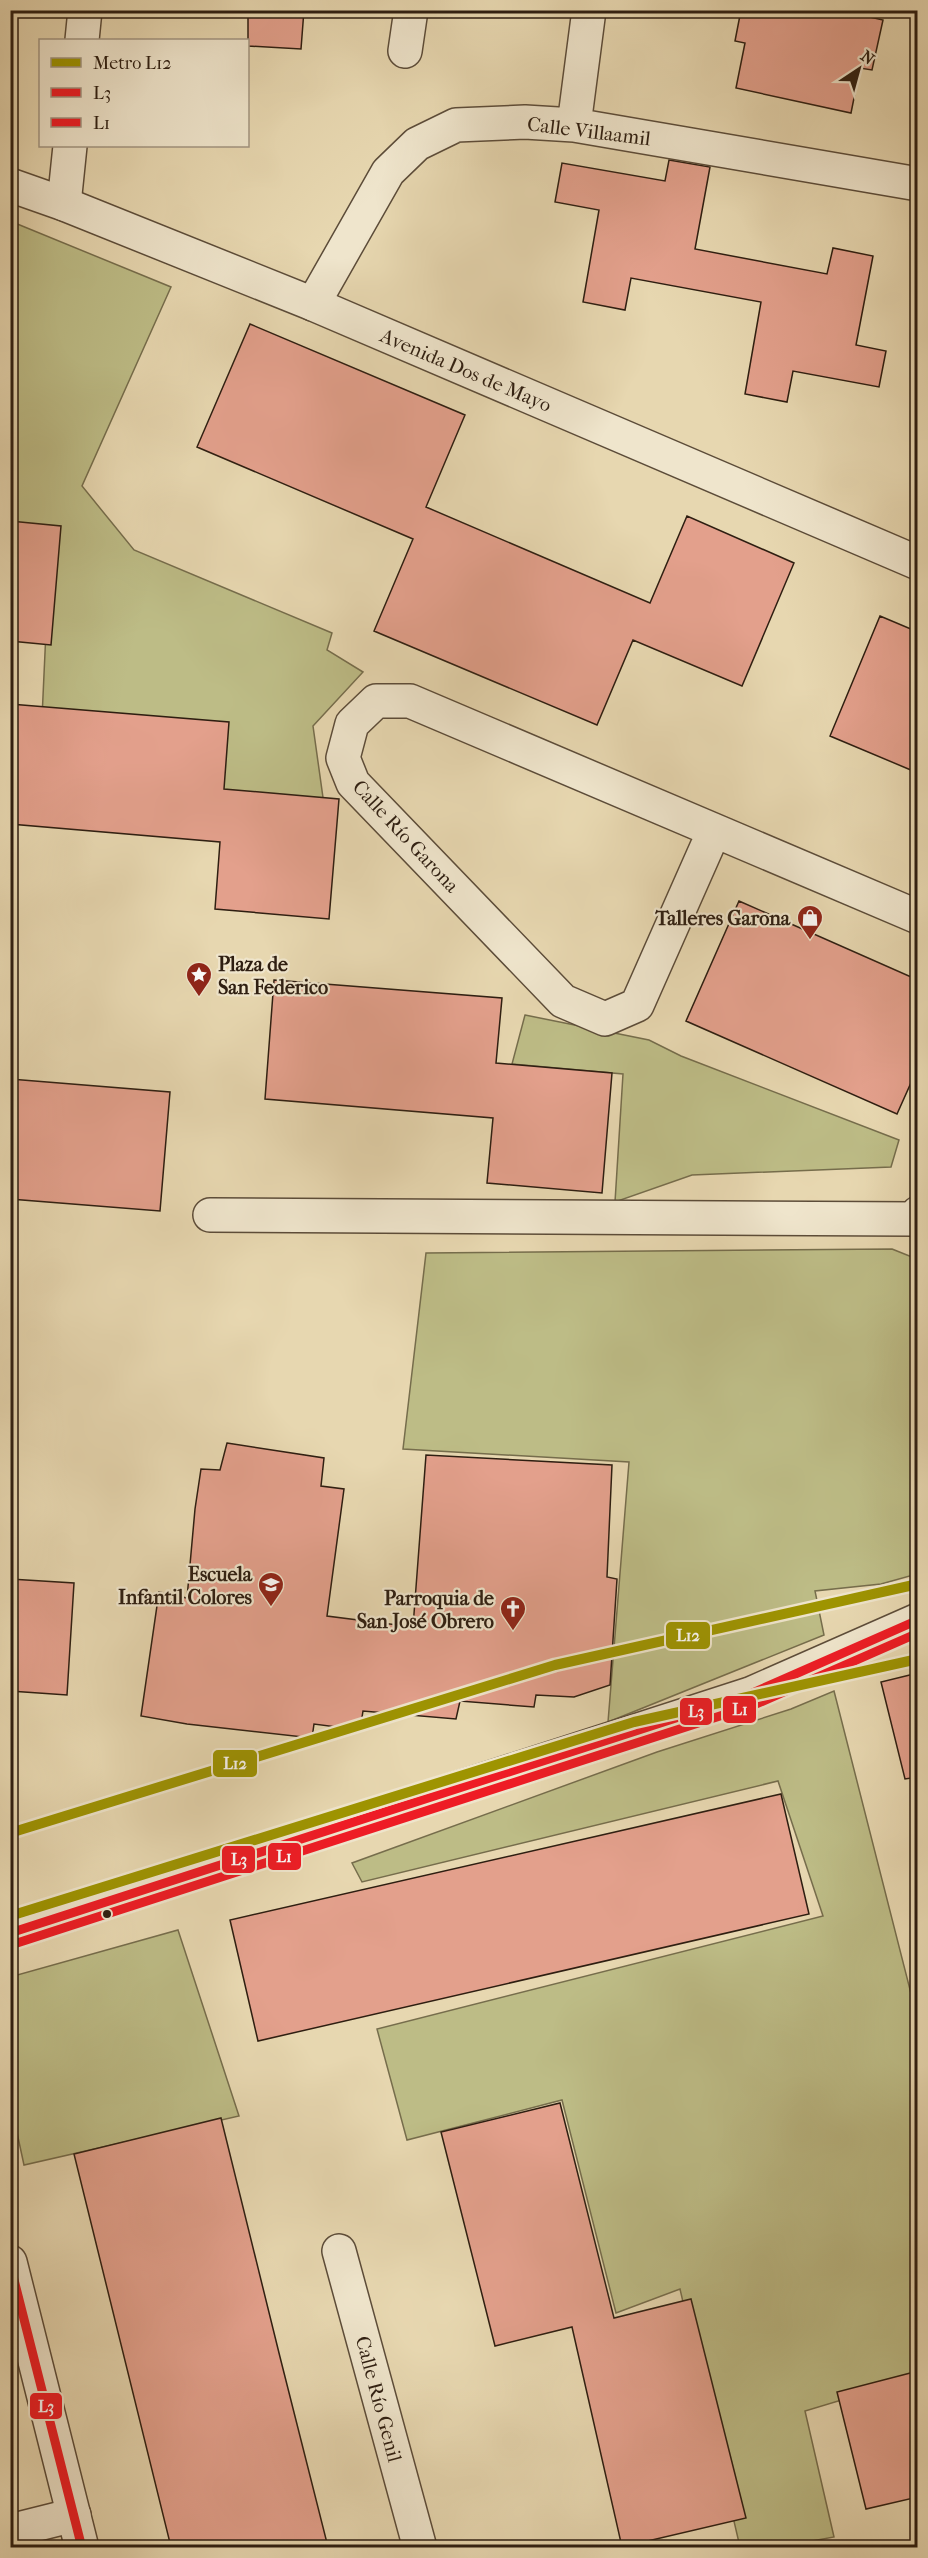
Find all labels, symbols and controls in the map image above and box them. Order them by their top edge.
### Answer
legend [39,39,249,147]
north arrow [829,39,889,99]
text: N [857,46,879,69]
text: Metro L12 [93,53,172,74]
text: L3 [93,83,111,104]
text: L1 [93,113,110,134]
street label: Calle Villaamil [526,113,653,151]
street label: Avenida Dos de Mayo [376,324,555,417]
street label: Calle Río Garona [348,775,464,898]
shop icon: Talleres Garona [795,903,825,941]
place label: Talleres Garona [655,907,791,930]
place label: Plaza de San Federico [218,953,328,999]
place icon: Plaza de San Federico [184,960,214,998]
place label: Escuela Infantil Colores [118,1563,253,1609]
school or university icon: Escuela Infantil Colores [256,1570,286,1608]
place label: Parroquia de San José Obrero [357,1587,494,1633]
church icon: Parroquia de San José Obrero [498,1594,528,1632]
line badge: L12 [665,1621,711,1650]
text: L12 [676,1626,700,1645]
line badge: L1 [722,1695,757,1724]
line badge: L3 [679,1697,713,1726]
text: L1 [732,1700,748,1719]
text: L3 [688,1702,704,1722]
line badge: L12 [212,1749,258,1778]
text: L12 [223,1754,247,1773]
line badge: L1 [267,1842,302,1871]
line badge: L3 [221,1845,256,1874]
text: L1 [276,1847,292,1866]
text: L3 [231,1850,247,1870]
unlabelled marker [101,1908,113,1920]
street label: Calle Río Genil [351,2334,407,2465]
line badge: L3 [29,2392,63,2420]
text: L3 [38,2397,54,2417]

